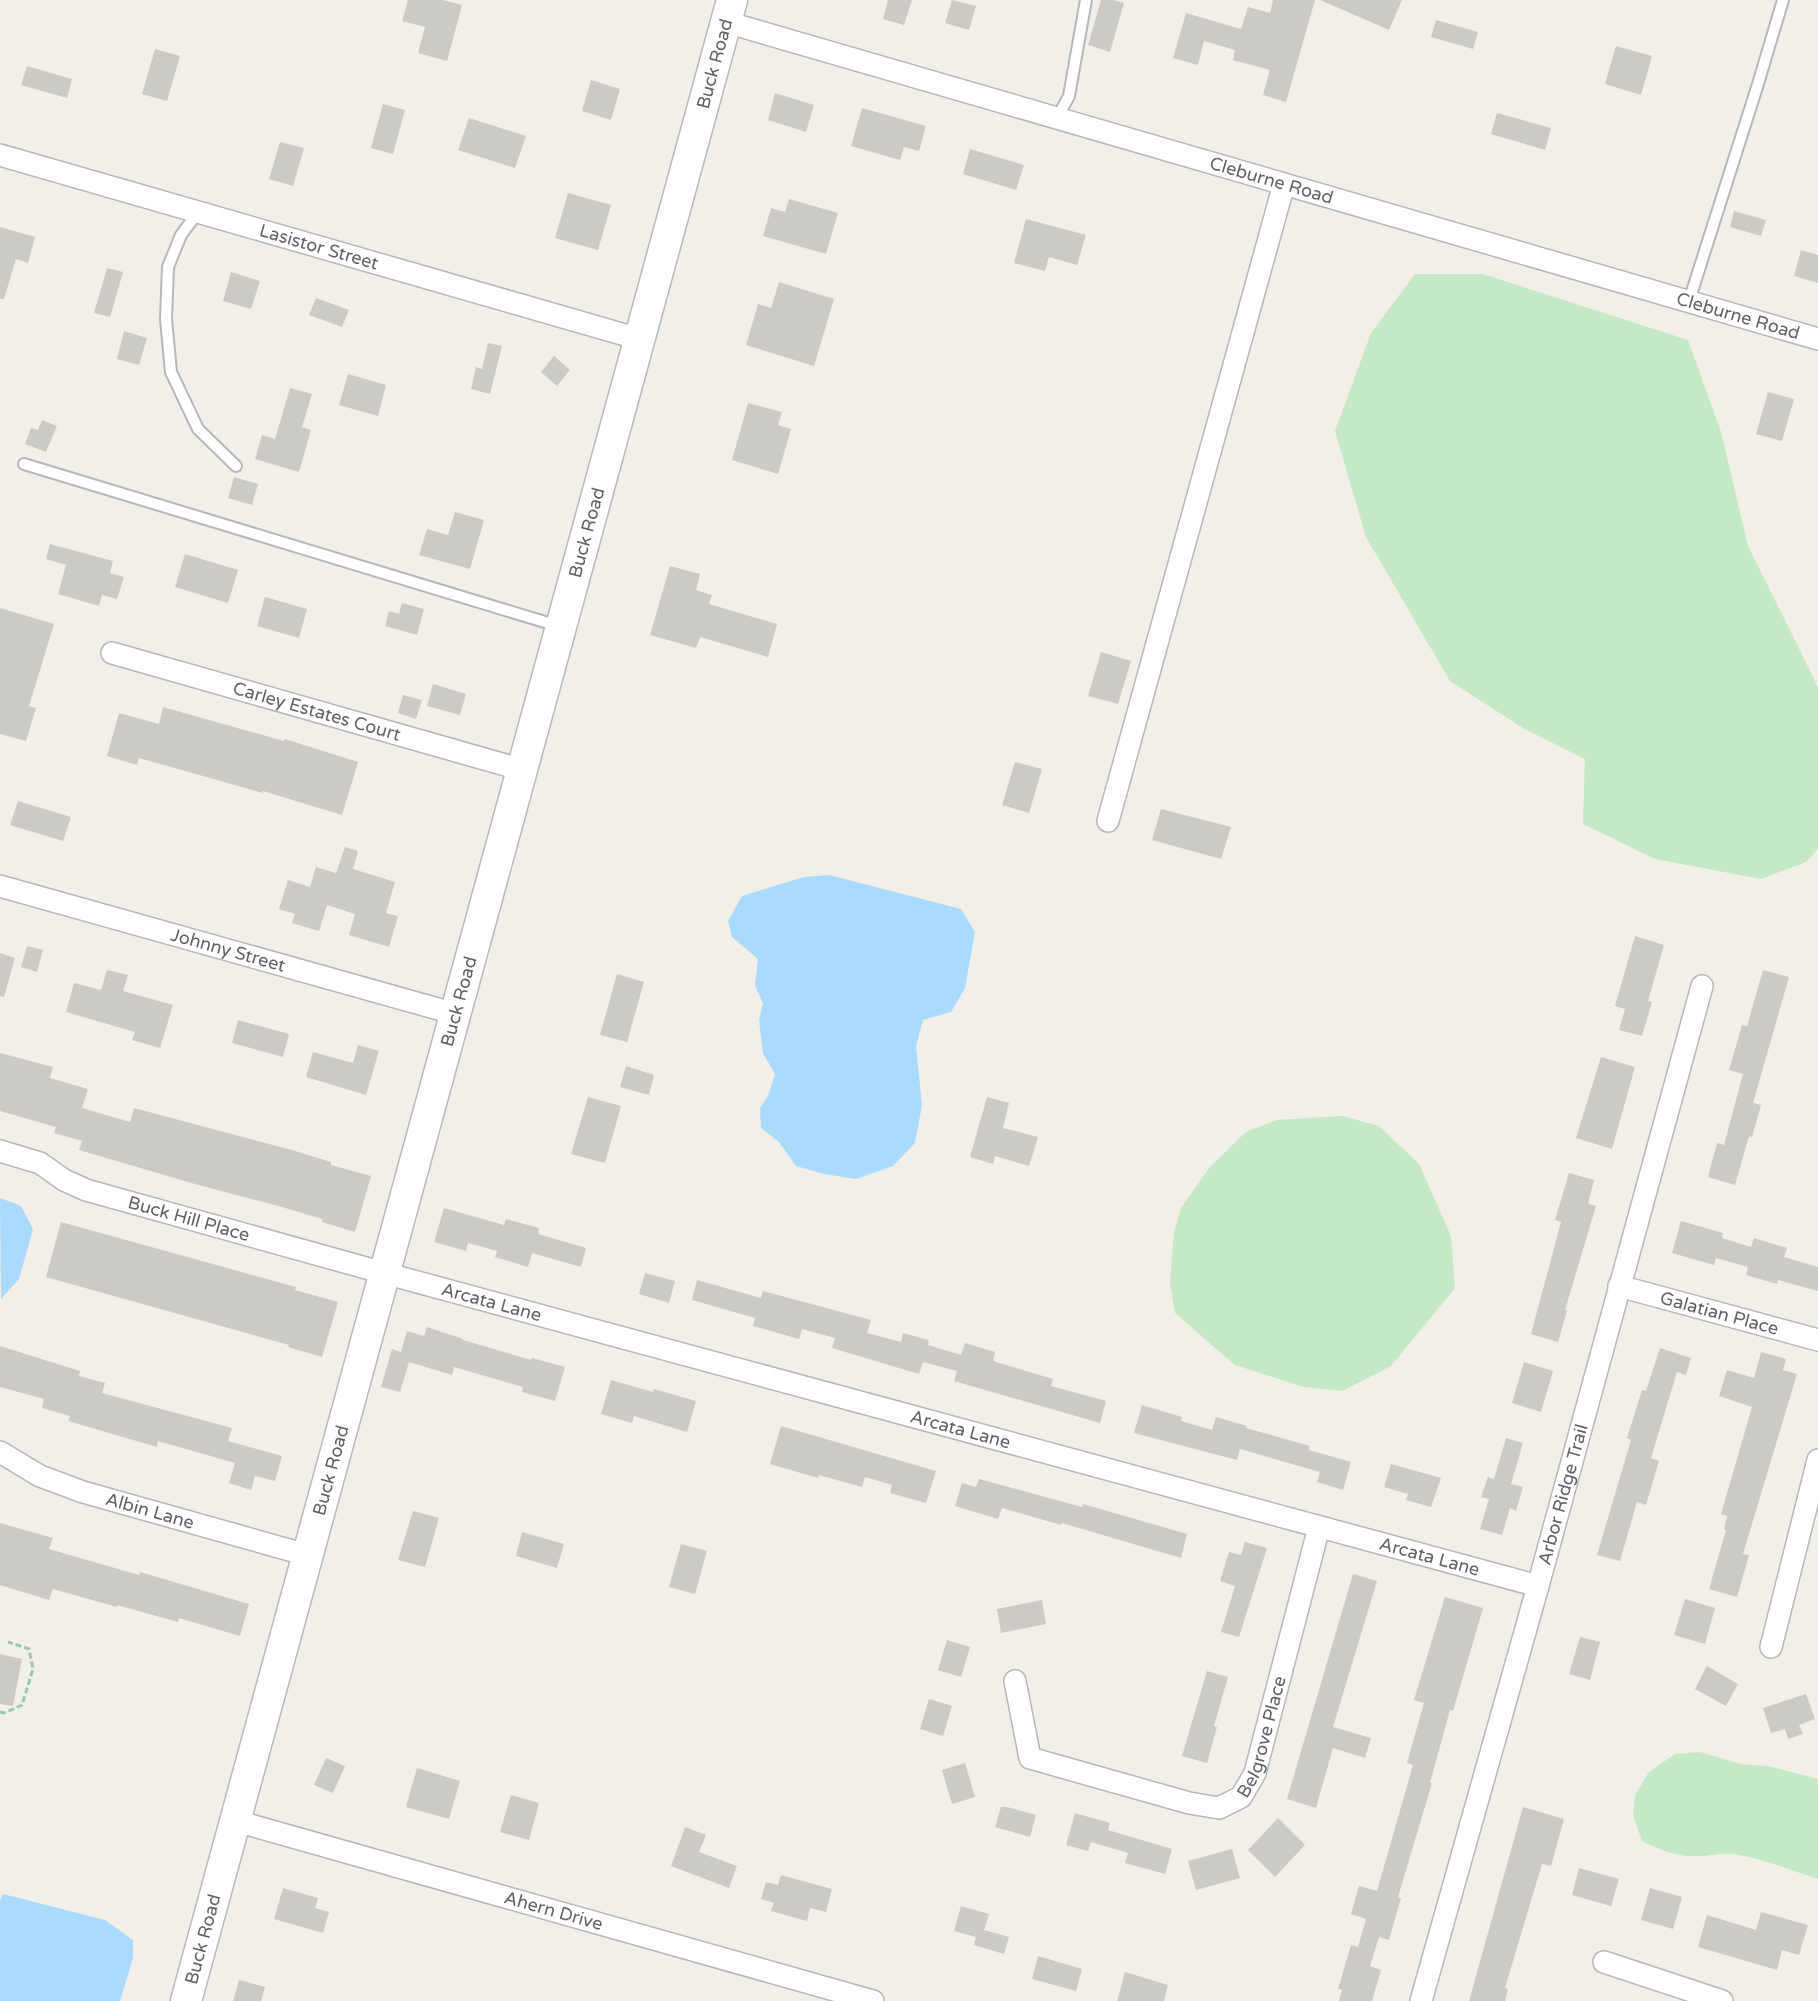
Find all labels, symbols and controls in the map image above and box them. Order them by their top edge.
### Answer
street label: Buck Road [692,16,737,111]
street label: Cleburne Road [1207,152,1336,209]
street label: Lasistor Street [257,219,381,274]
street label: Cleburne Road [1674,287,1803,344]
street label: Buck Road [564,485,609,580]
street label: Carley Estates Court [230,677,403,746]
street label: Johnny Street [168,924,288,977]
street label: Buck Road [436,954,482,1049]
street label: Buck Hill Place [125,1191,252,1246]
street label: Arcata Lane [439,1278,544,1326]
street label: Galatian Place [1658,1287,1781,1340]
street label: Arcata Lane [908,1405,1013,1453]
street label: Arbor Ridge Trail [1533,1422,1593,1567]
street label: Buck Road [308,1423,354,1518]
street label: Albin Lane [103,1488,197,1534]
street label: Arcata Lane [1377,1533,1482,1581]
street label: Belgrove Place [1232,1674,1291,1802]
street label: Ahern Drive [502,1886,605,1935]
street label: Buck Road [180,1892,226,1987]

